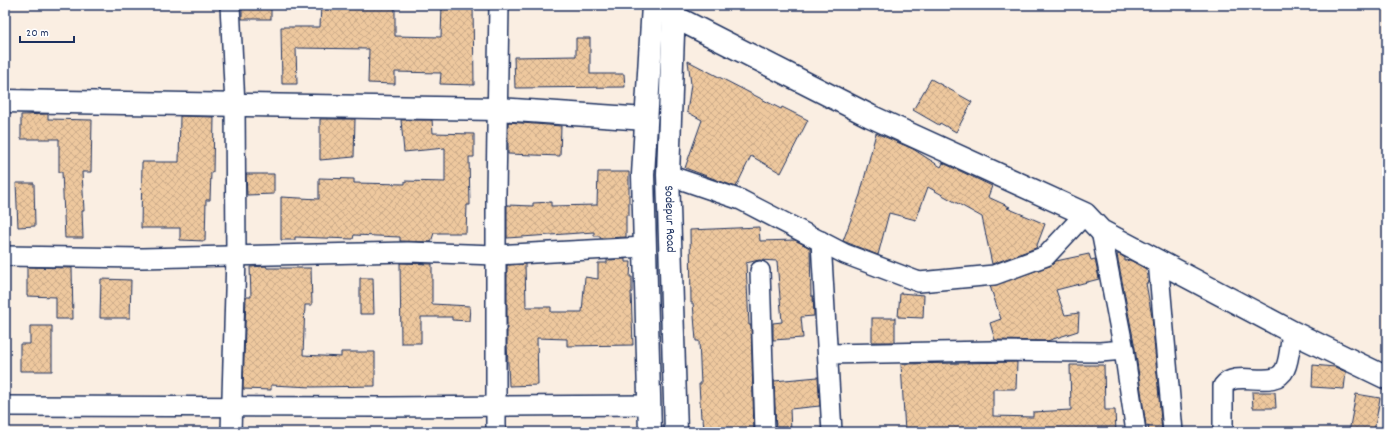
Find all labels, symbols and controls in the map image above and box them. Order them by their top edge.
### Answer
scale bar [20,18,74,44]
text: 20 m [26,25,49,42]
street label: Sodepur Road [659,185,680,253]

